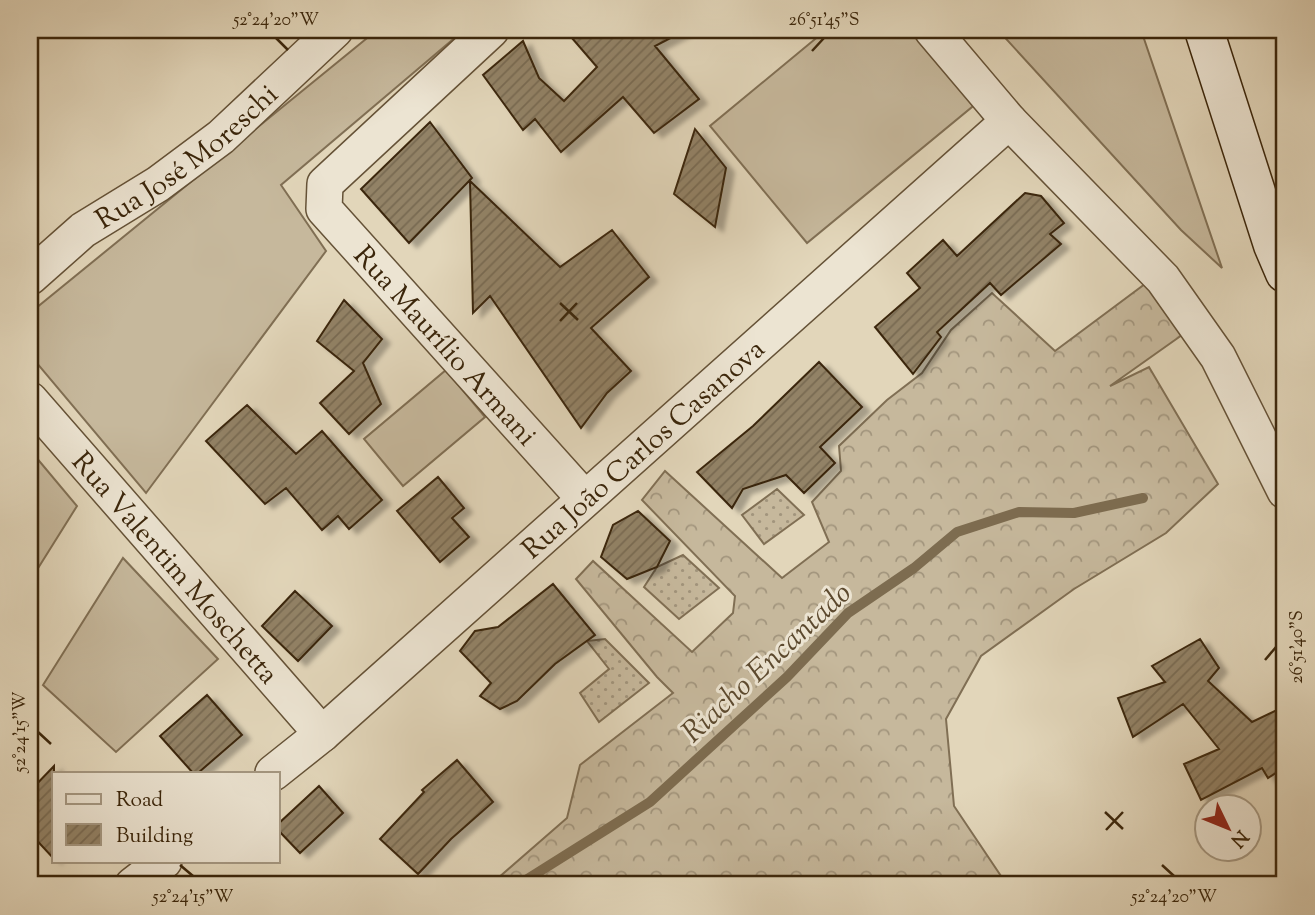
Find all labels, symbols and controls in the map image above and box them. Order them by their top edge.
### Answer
text: 52°24'20"W [232,8,319,34]
text: 26°51'45"S [789,8,859,34]
street label: Rua José Moreschi [89,76,288,241]
street label: Rua Maurílio Armani [343,238,545,456]
street label: Rua João Carlos Casanova [514,331,775,570]
street label: Rua Valentim Moschetta [61,444,287,694]
water label: Riacho Encantado [673,574,862,754]
text: 26°51'40"S [1285,610,1311,684]
text: 52°24'15"W [8,692,34,773]
legend [52,772,280,862]
text: Road [116,786,163,816]
north arrow [1192,792,1262,862]
text: Building [116,822,193,852]
text: N [1224,823,1254,853]
text: 52°24'15"W [152,885,233,911]
text: 52°24'20"W [1130,885,1217,911]

